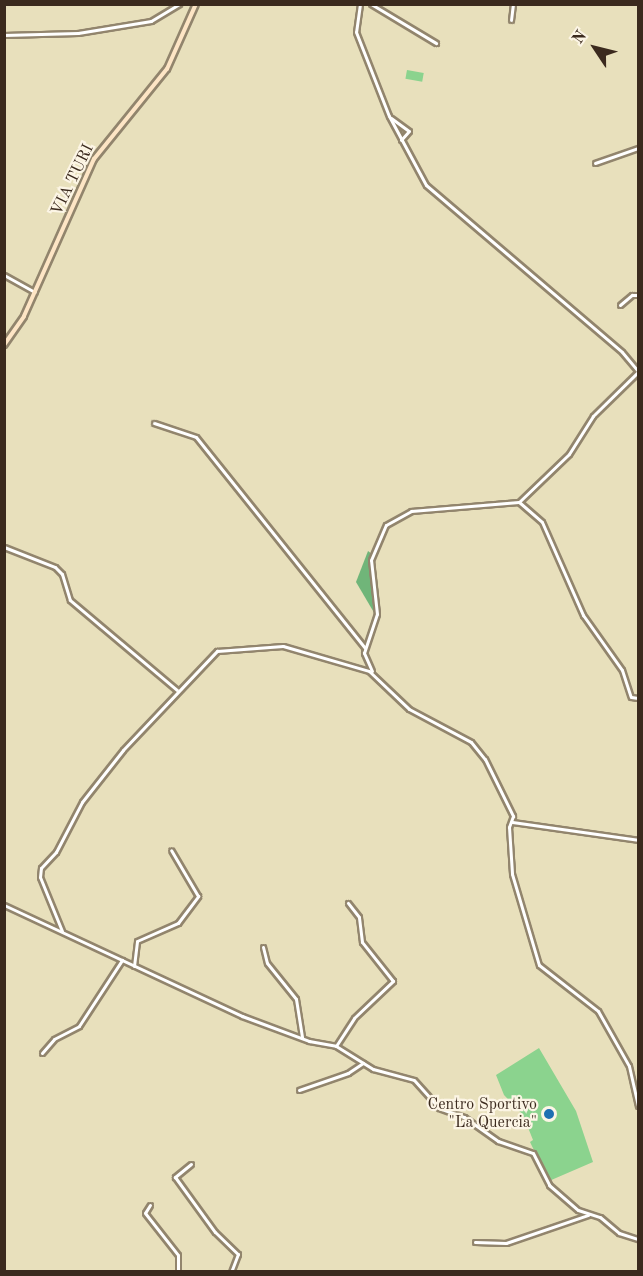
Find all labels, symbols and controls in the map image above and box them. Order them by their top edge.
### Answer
north arrow [565,18,625,78]
text: N [570,28,590,47]
street label: VIA TURI [47,141,99,219]
place label: Centro Sportivo "La Quercia" [427,1095,537,1133]
marker: Centro Sportivo "La Quercia" [542,1107,556,1121]

